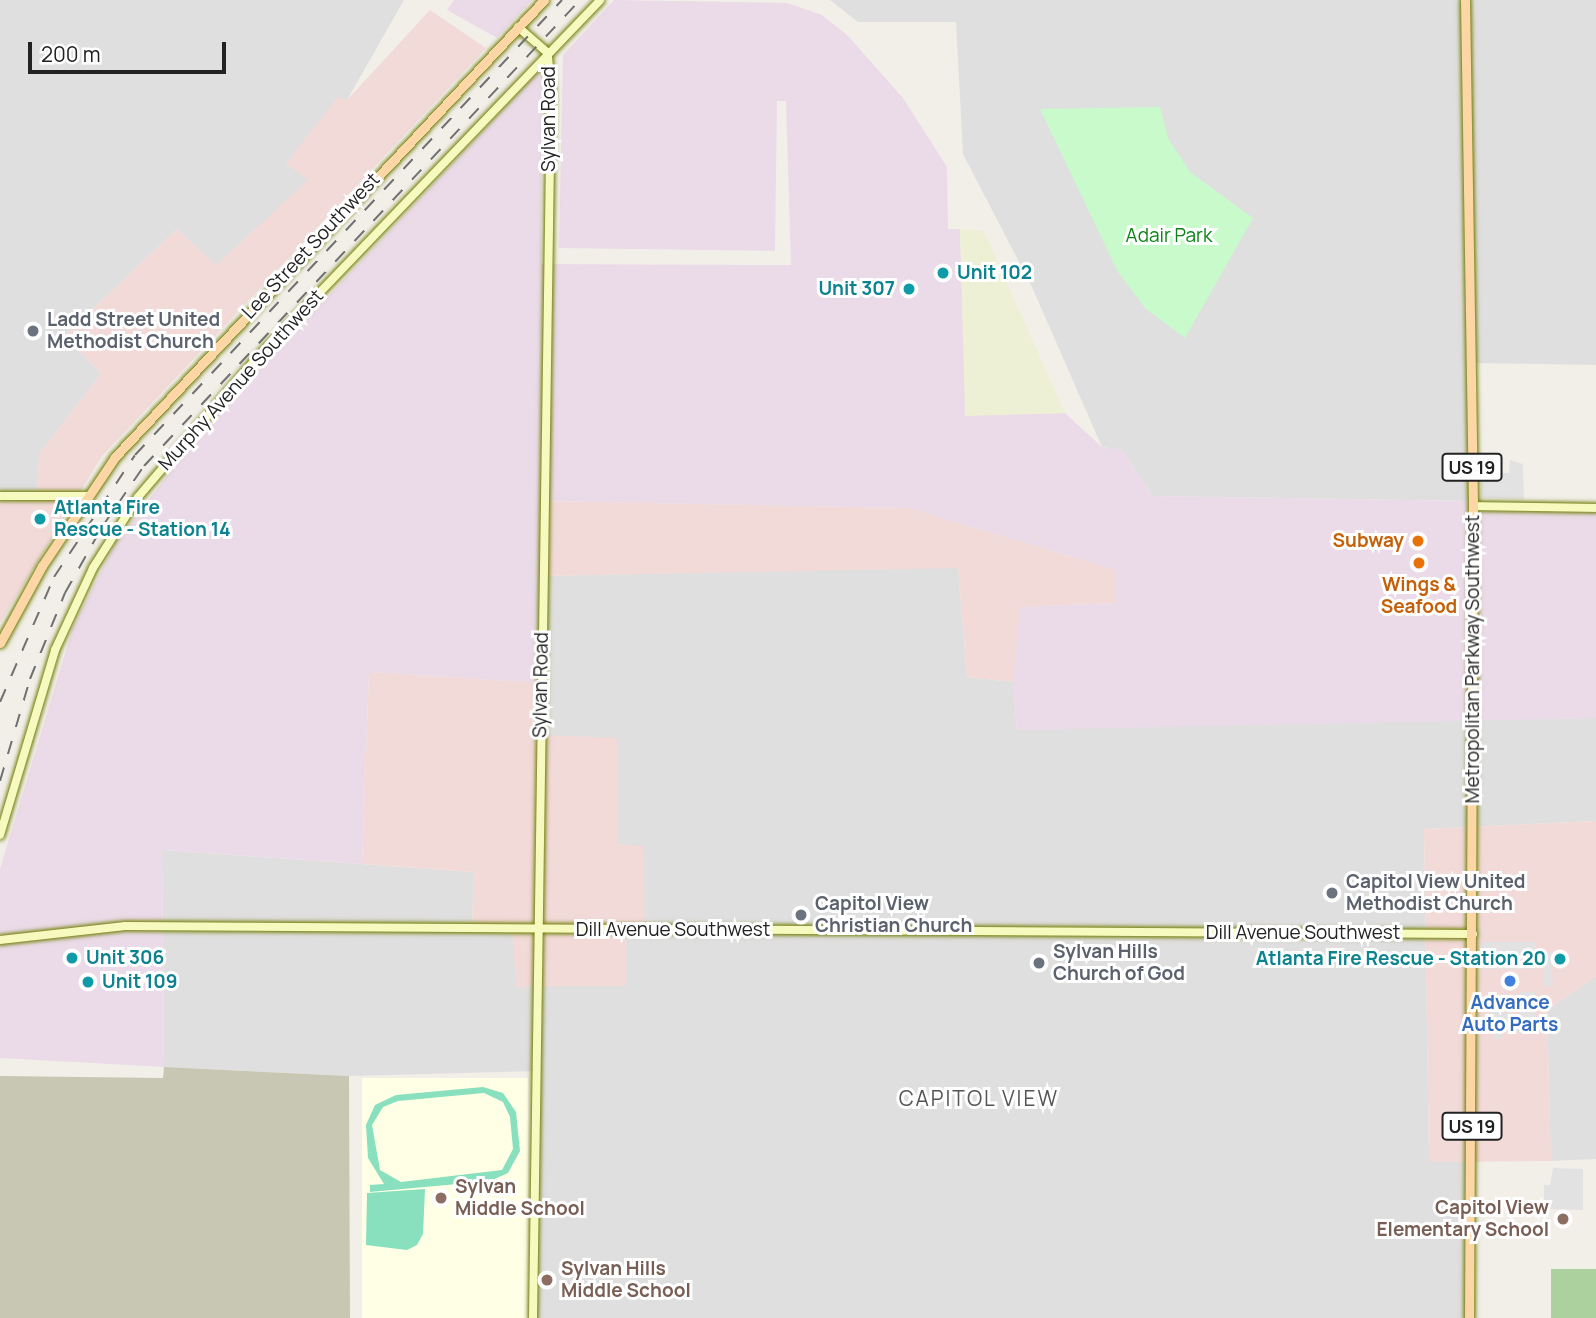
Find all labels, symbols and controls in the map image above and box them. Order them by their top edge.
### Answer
scale bar [32,28,229,72]
text: 200 m [41,40,101,68]
street label: Sylvan Road [538,66,560,172]
street label: Lee Street Southwest [237,168,385,324]
park label: Adair Park [1126,225,1212,247]
place label: Unit 102 [957,262,1032,284]
marker: Unit 102 [935,265,951,281]
place label: Unit 307 [818,278,895,300]
marker: Unit 307 [901,281,917,297]
street label: Murphy Avenue Southwest [154,285,328,475]
place label: Ladd Street United Methodist Church [47,309,220,353]
marker: Ladd Street United Methodist Church [25,323,41,339]
road number: US 19 [1440,452,1504,481]
place label: Atlanta Fire Rescue - Station 14 [54,497,231,541]
marker: Atlanta Fire Rescue - Station 14 [32,511,48,527]
street label: Metropolitan Parkway Southwest [1462,515,1484,803]
place label: Subway [1333,530,1404,552]
marker: Subway [1410,533,1426,549]
marker: Wings & Seafood [1411,555,1427,571]
place label: Wings & Seafood [1381,574,1457,618]
street label: Sylvan Road [529,632,553,738]
place label: Capitol View United Methodist Church [1346,871,1526,915]
marker: Capitol View United Methodist Church [1324,885,1340,901]
place label: Capitol View Christian Church [815,893,972,937]
marker: Capitol View Christian Church [793,907,809,923]
street label: Dill Avenue Southwest [576,919,770,941]
street label: Dill Avenue Southwest [1206,922,1400,944]
place label: Sylvan Hills Church of God [1053,941,1185,985]
place label: Unit 306 [86,947,164,969]
place label: Atlanta Fire Rescue - Station 20 [1256,948,1546,970]
marker: Unit 306 [64,950,80,966]
marker: Atlanta Fire Rescue - Station 20 [1552,951,1568,967]
marker: Sylvan Hills Church of God [1031,955,1047,971]
place label: Unit 109 [102,971,178,993]
marker: Advance Auto Parts [1502,973,1518,989]
marker: Unit 109 [80,974,96,990]
place label: Advance Auto Parts [1462,992,1558,1036]
district label: CAPITOL VIEW [900,1085,1058,1111]
road number: US 19 [1440,1112,1504,1140]
place label: Sylvan Middle School [455,1176,585,1220]
marker: Sylvan Middle School [433,1190,449,1206]
place label: Capitol View Elementary School [1376,1197,1549,1241]
marker: Capitol View Elementary School [1555,1211,1571,1227]
place label: Sylvan Hills Middle School [561,1258,691,1302]
marker: Sylvan Hills Middle School [539,1272,555,1288]

